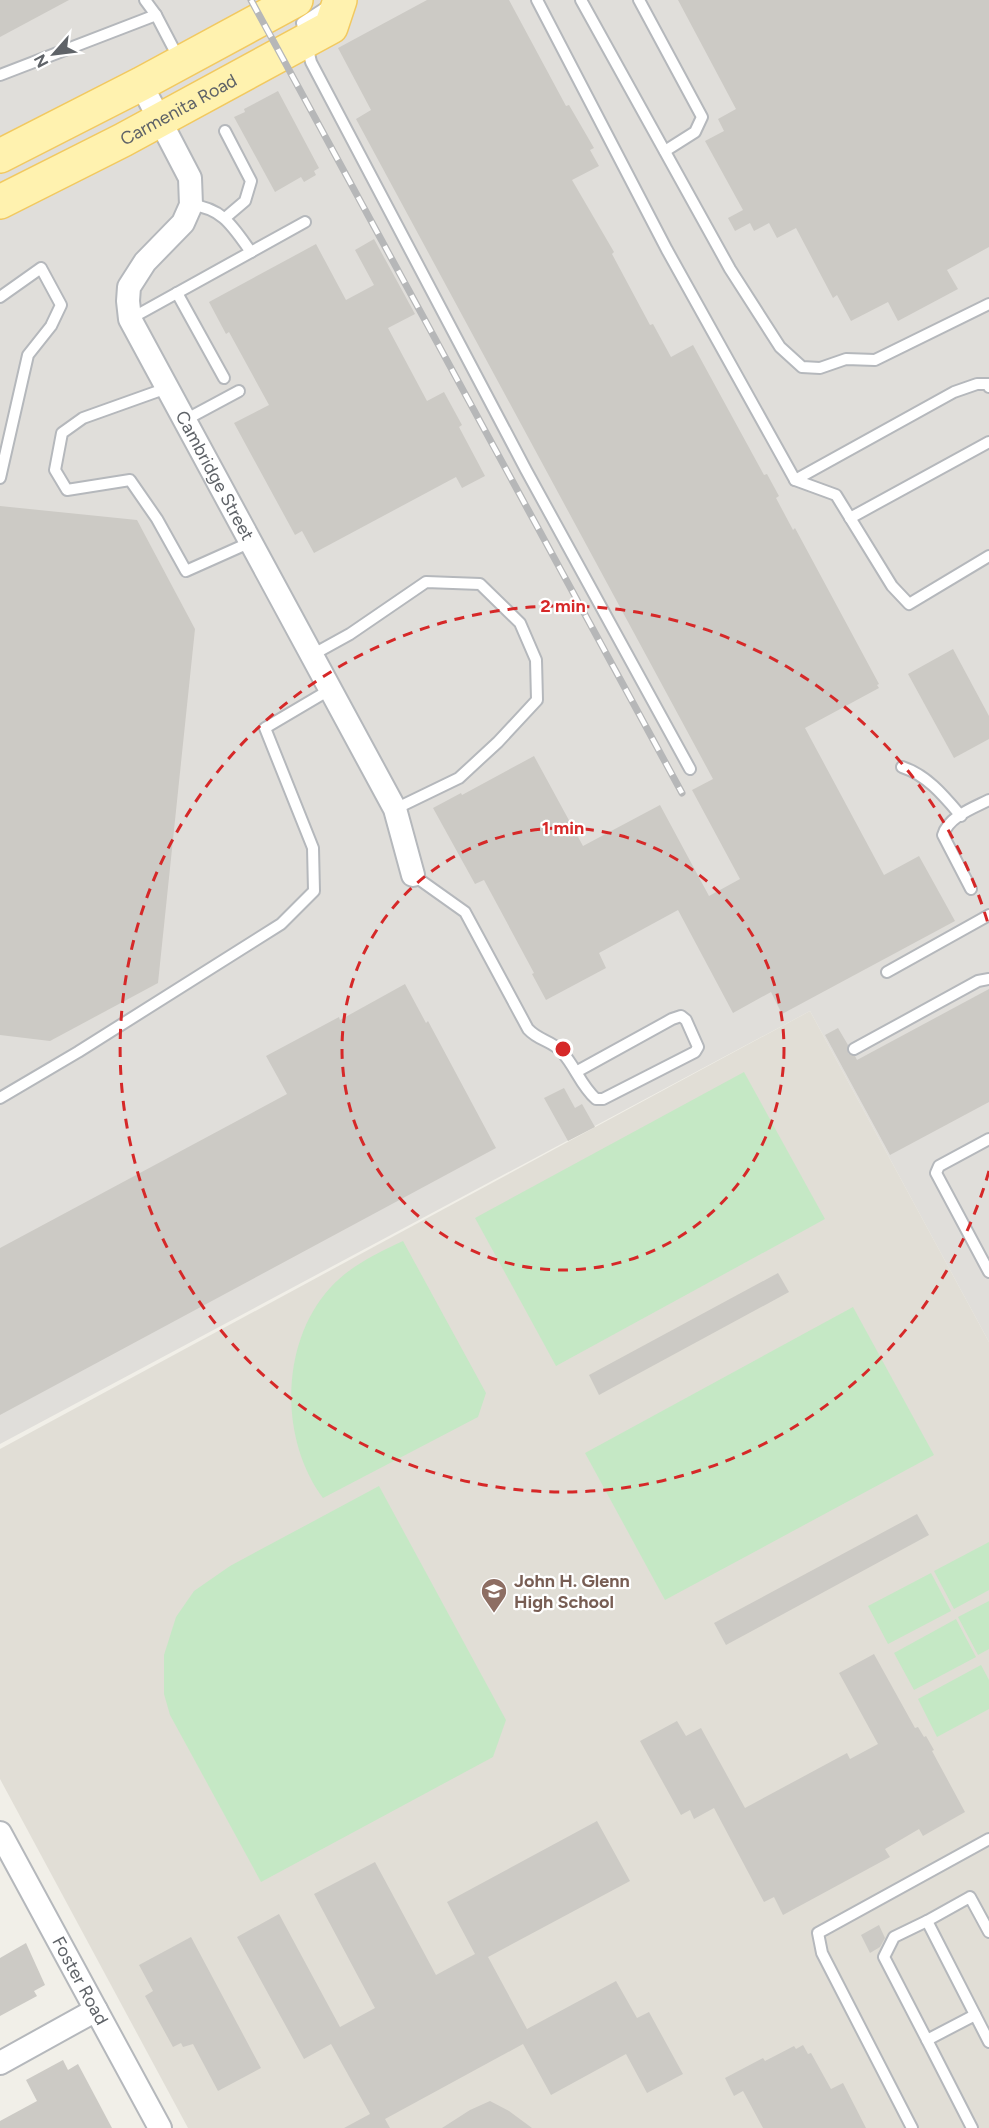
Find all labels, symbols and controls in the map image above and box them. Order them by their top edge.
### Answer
north arrow [24,24,84,84]
text: N [30,51,52,71]
street label: Carmenita Road [116,69,241,150]
street label: Cambridge Street [171,407,259,544]
text: 2 min [540,595,586,617]
text: 1 min [542,817,584,839]
centre of rings [553,1039,573,1059]
place label: John H. Glenn High School [514,1570,630,1613]
school or university icon: John H. Glenn High School [479,1576,509,1614]
street label: Foster Road [47,1933,113,2029]

